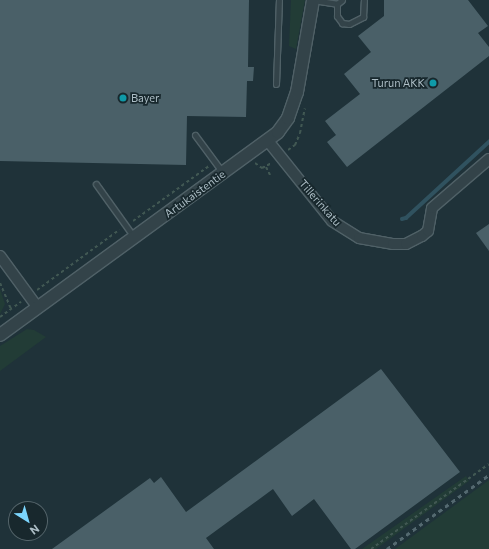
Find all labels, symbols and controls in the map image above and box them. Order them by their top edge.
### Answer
place label: Turun AKK [371,76,425,90]
marker: Turun AKK [428,78,438,88]
place label: Bayer [131,91,159,105]
marker: Bayer [118,93,128,103]
street label: Artukaistentie [162,168,228,220]
street label: Tillerinkatu [296,177,344,229]
north arrow [8,501,48,541]
text: N [28,523,42,538]

